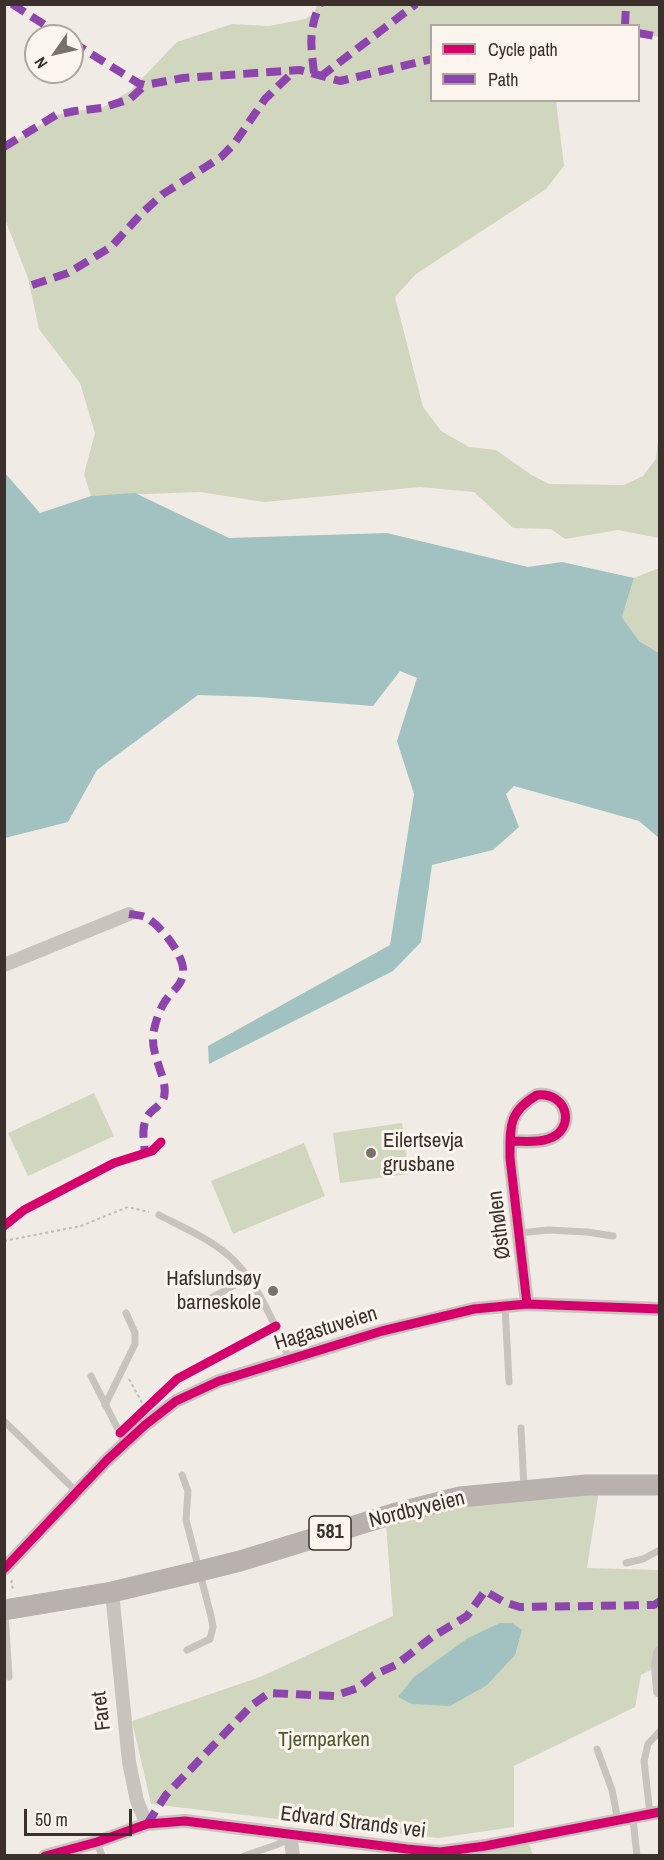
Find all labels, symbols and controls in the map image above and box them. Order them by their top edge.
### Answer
north arrow [24,24,84,84]
legend [430,24,640,102]
text: Cycle path [488,37,558,62]
text: N [29,53,53,73]
text: Path [488,67,518,92]
place label: Eilertsevja grusbane [383,1128,463,1178]
marker: Eilertsevja grusbane [364,1146,378,1160]
street label: Østhølen [483,1189,517,1261]
place label: Hafslundsøy barneskole [166,1266,261,1316]
marker: Hafslundsøy barneskole [266,1284,280,1298]
street label: Hagastuveien [272,1301,380,1357]
street label: Nordbyveien [367,1486,467,1534]
road number: 581 [309,1516,351,1550]
street label: Faret [87,1690,117,1732]
park label: Tjernparken [278,1727,370,1753]
scale bar [27,1797,135,1835]
street label: Edvard Strands vei [279,1802,427,1844]
text: 50 m [35,1807,68,1832]

